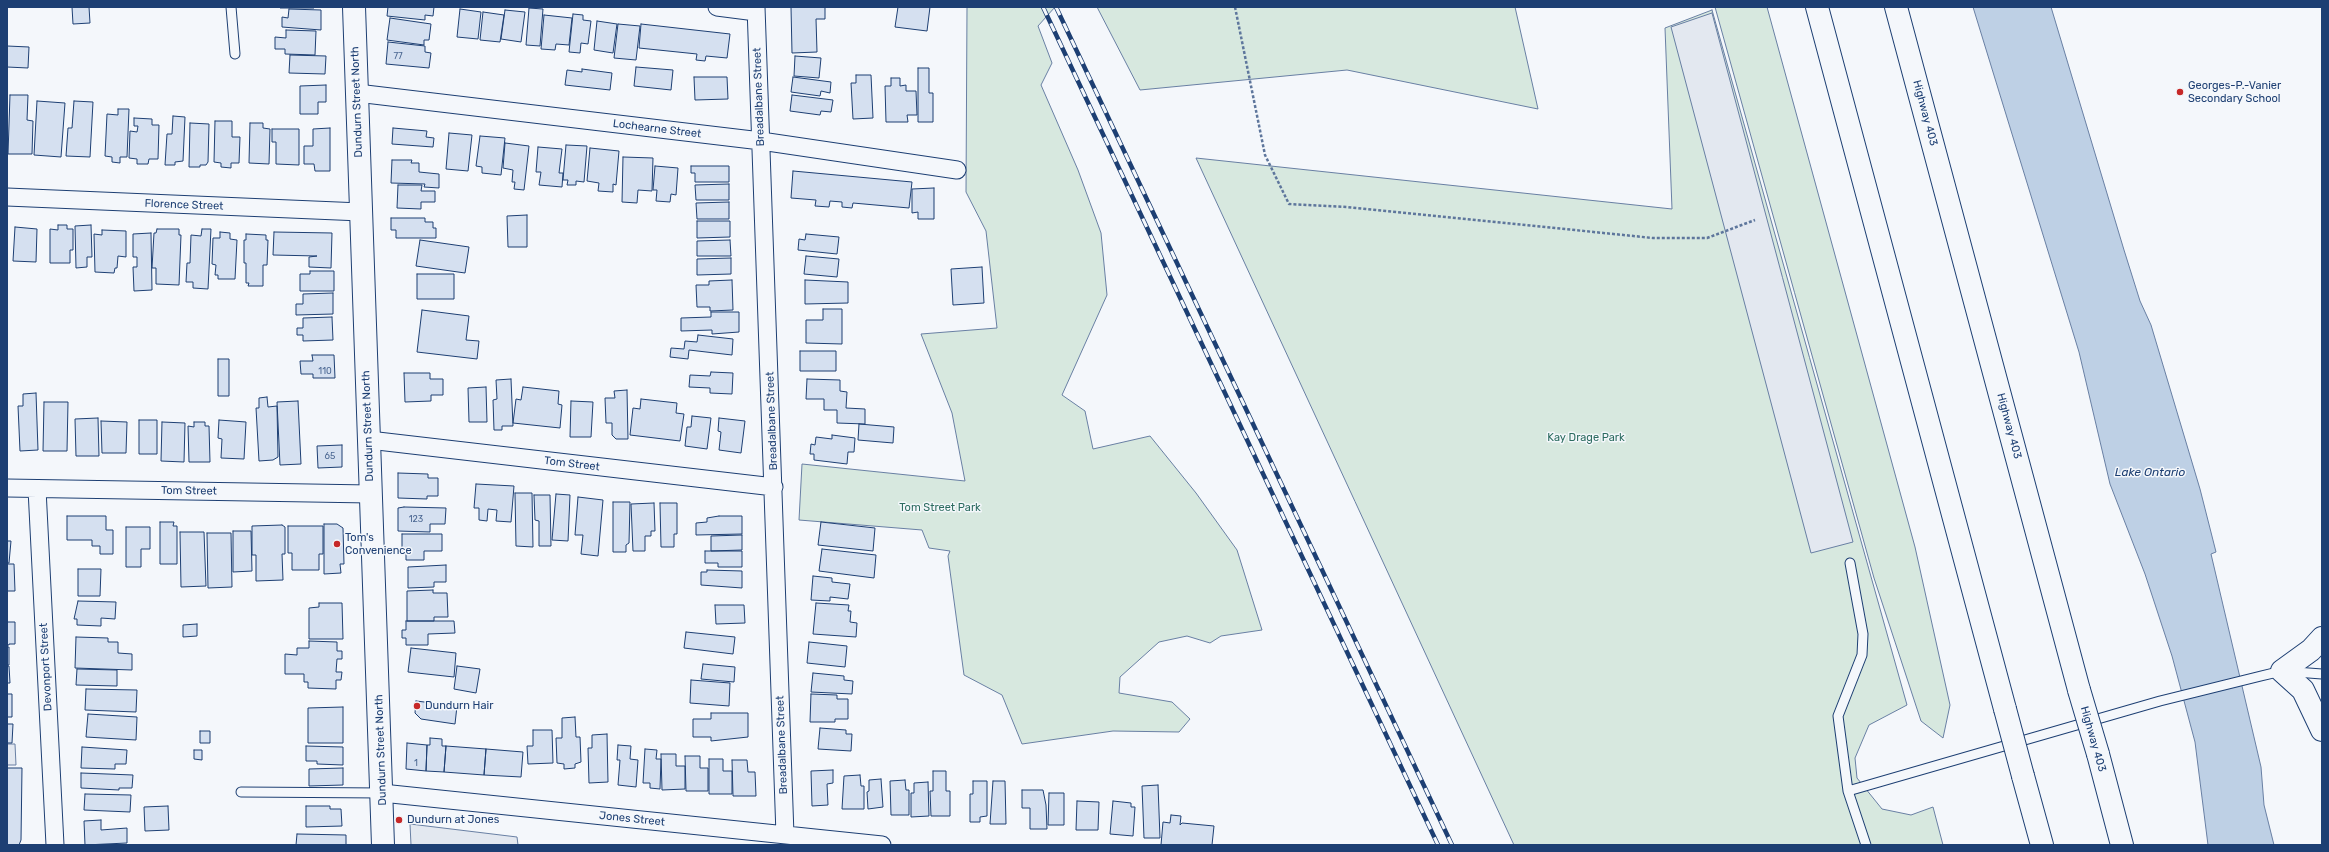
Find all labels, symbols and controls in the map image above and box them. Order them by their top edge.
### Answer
street label: Dundurn Street North [348,46,366,158]
street label: Breadalbane Street [751,47,767,147]
house number: 77 [393,51,403,61]
street label: Highway 403 [1910,79,1940,147]
place label: Georges-P.-Vanier Secondary School [2188,79,2281,105]
marker: Georges-P.-Vanier Secondary School [2175,87,2185,97]
street label: Lochearne Street [612,117,702,141]
street label: Florence Street [144,197,224,213]
house number: 110 [318,366,332,376]
street label: Dundurn Street North [359,370,377,482]
street label: Breadalbane Street [764,371,780,471]
street label: Highway 403 [1994,392,2024,460]
park label: Kay Drage Park [1547,431,1625,445]
house number: 65 [325,451,335,461]
street label: Tom Street [543,454,601,474]
water label: Lake Ontario [2115,466,2185,480]
street label: Tom Street [161,484,217,498]
park label: Tom Street Park [899,501,981,515]
house number: 123 [409,514,423,524]
place label: Tom's Convenience [345,531,412,557]
marker: Tom's Convenience [332,539,342,549]
street label: Devonport Street [37,623,55,711]
street label: Dundurn Street North [372,694,390,806]
street label: Breadalbane Street [774,695,790,795]
place label: Dundurn Hair [425,699,493,713]
marker: Dundurn Hair [412,701,422,711]
street label: Highway 403 [2077,705,2109,773]
house number: 1 [414,758,418,768]
street label: Jones Street [598,809,666,829]
place label: Dundurn at Jones [407,813,499,827]
marker: Dundurn at Jones [394,815,404,825]

